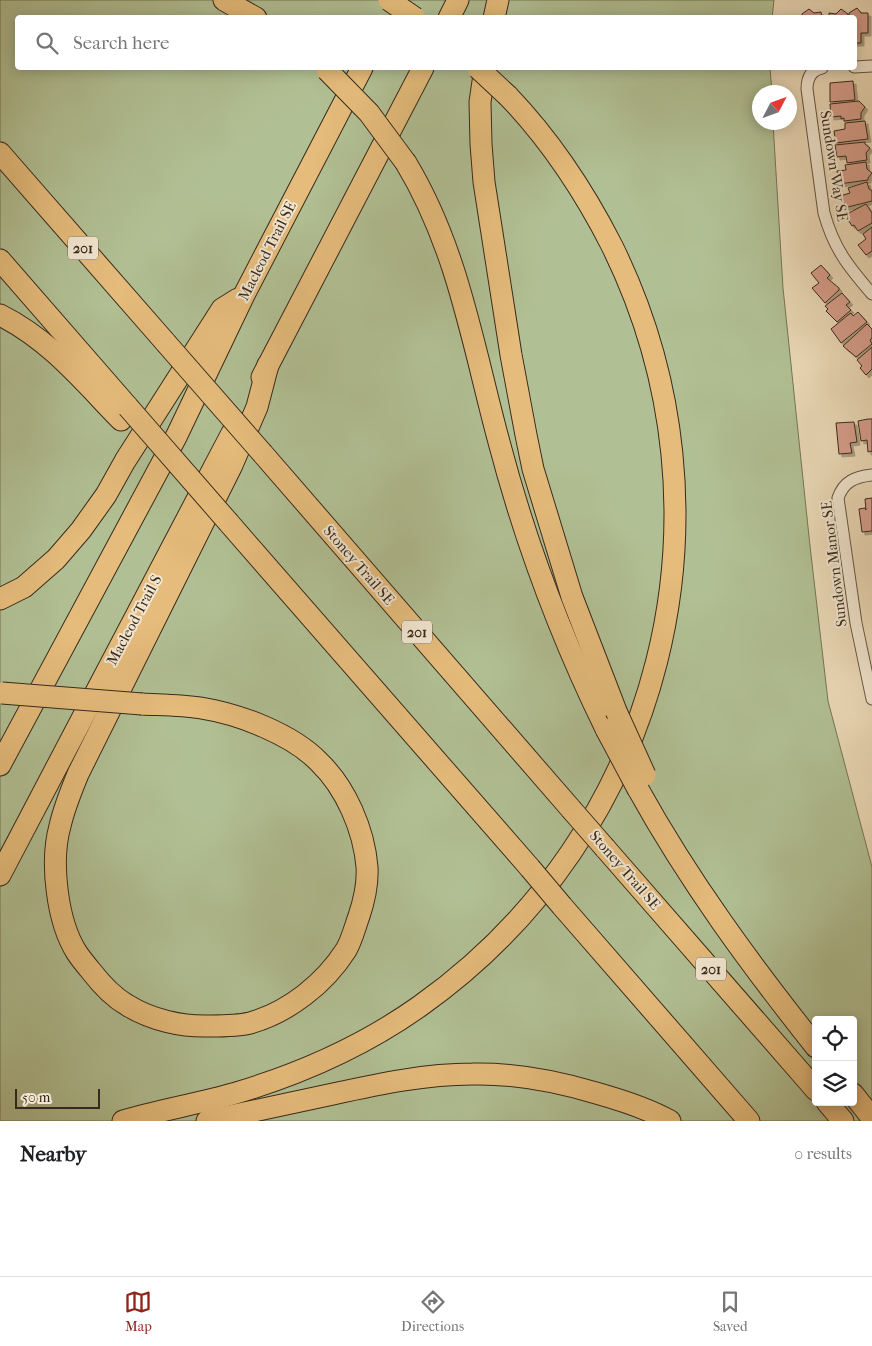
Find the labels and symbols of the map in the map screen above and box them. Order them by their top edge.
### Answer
north arrow [752,85,797,130]
street label: Sundown Way SE [816,109,852,223]
street label: Macleod Trail SE [234,198,300,304]
road number: 201 [68,237,98,260]
street label: Sundown Manor SE [817,500,851,628]
street label: Stoney Trail SE [320,522,398,608]
street label: Macleod Trail S [103,572,165,668]
road number: 201 [402,620,432,644]
street label: Stoney Trail SE [586,827,664,913]
road number: 201 [696,958,726,981]
scale bar [15,1086,100,1109]

